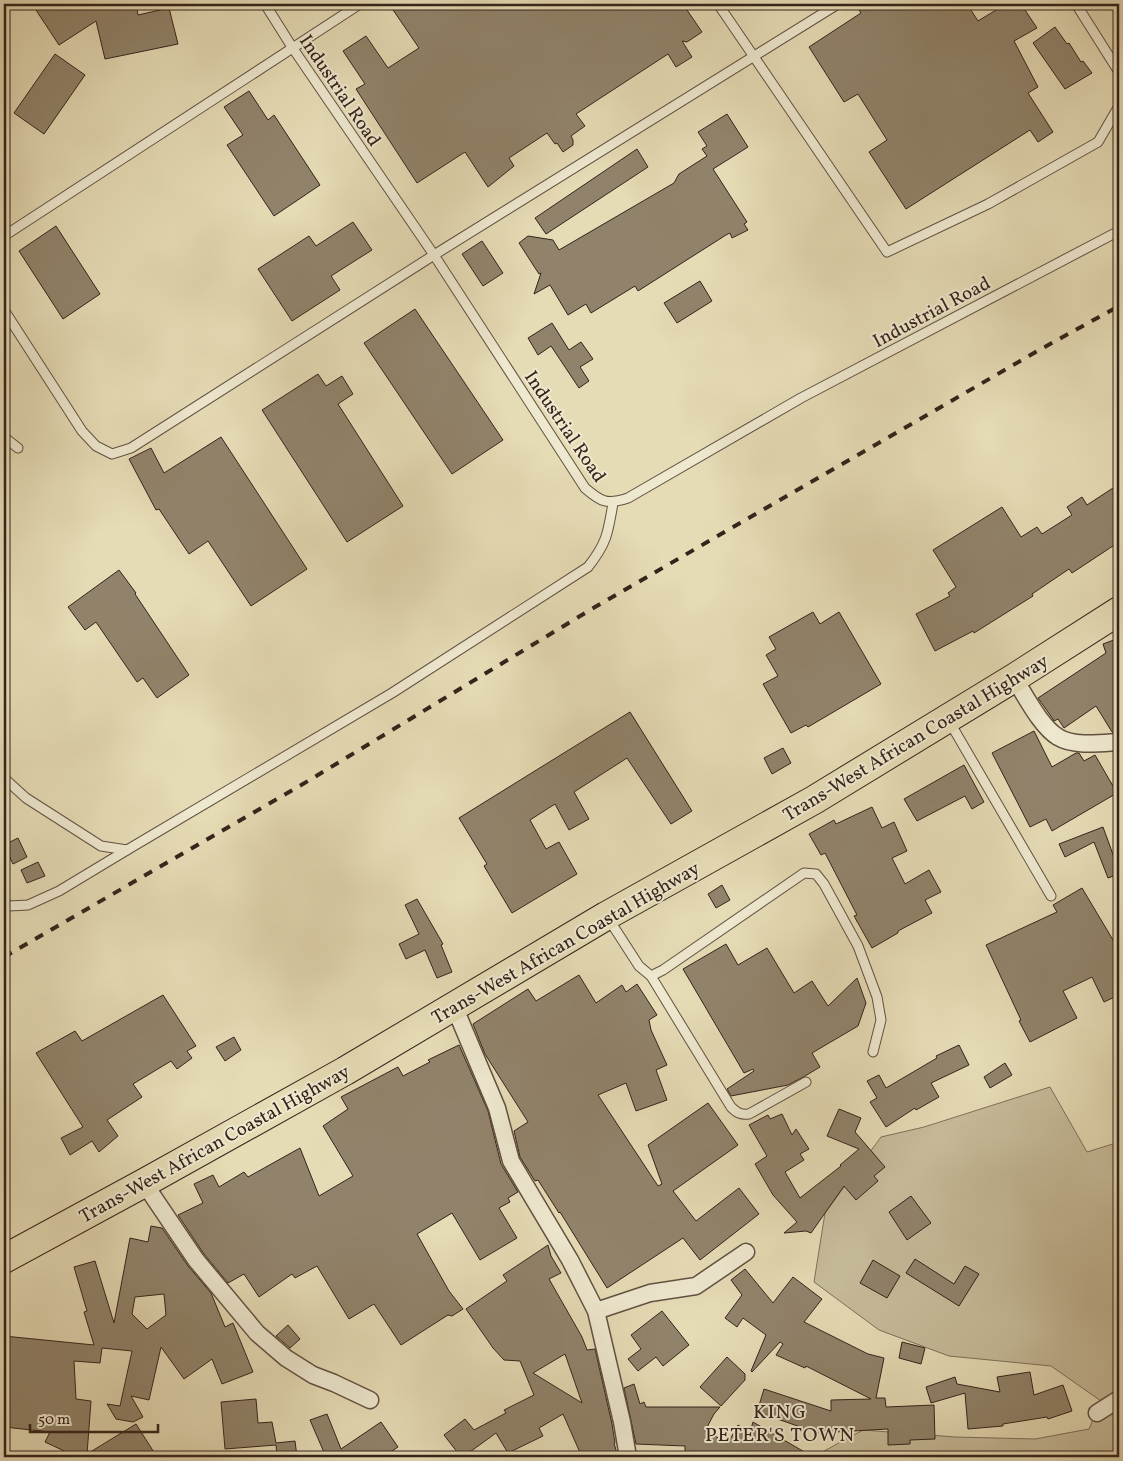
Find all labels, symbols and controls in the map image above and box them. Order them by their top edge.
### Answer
street label: Industrial Road [292,30,386,152]
street label: Industrial Road [869,271,995,355]
street label: Industrial Road [517,366,611,488]
street label: Trans-West African Coastal Highway [778,649,1054,829]
street label: Trans-West African Coastal Highway [427,856,705,1031]
street label: Trans-West African Coastal Highway [75,1059,355,1230]
district label: KING PETER'S TOWN [705,1399,855,1450]
scale bar [30,1401,158,1433]
text: 50 m [38,1410,70,1431]

